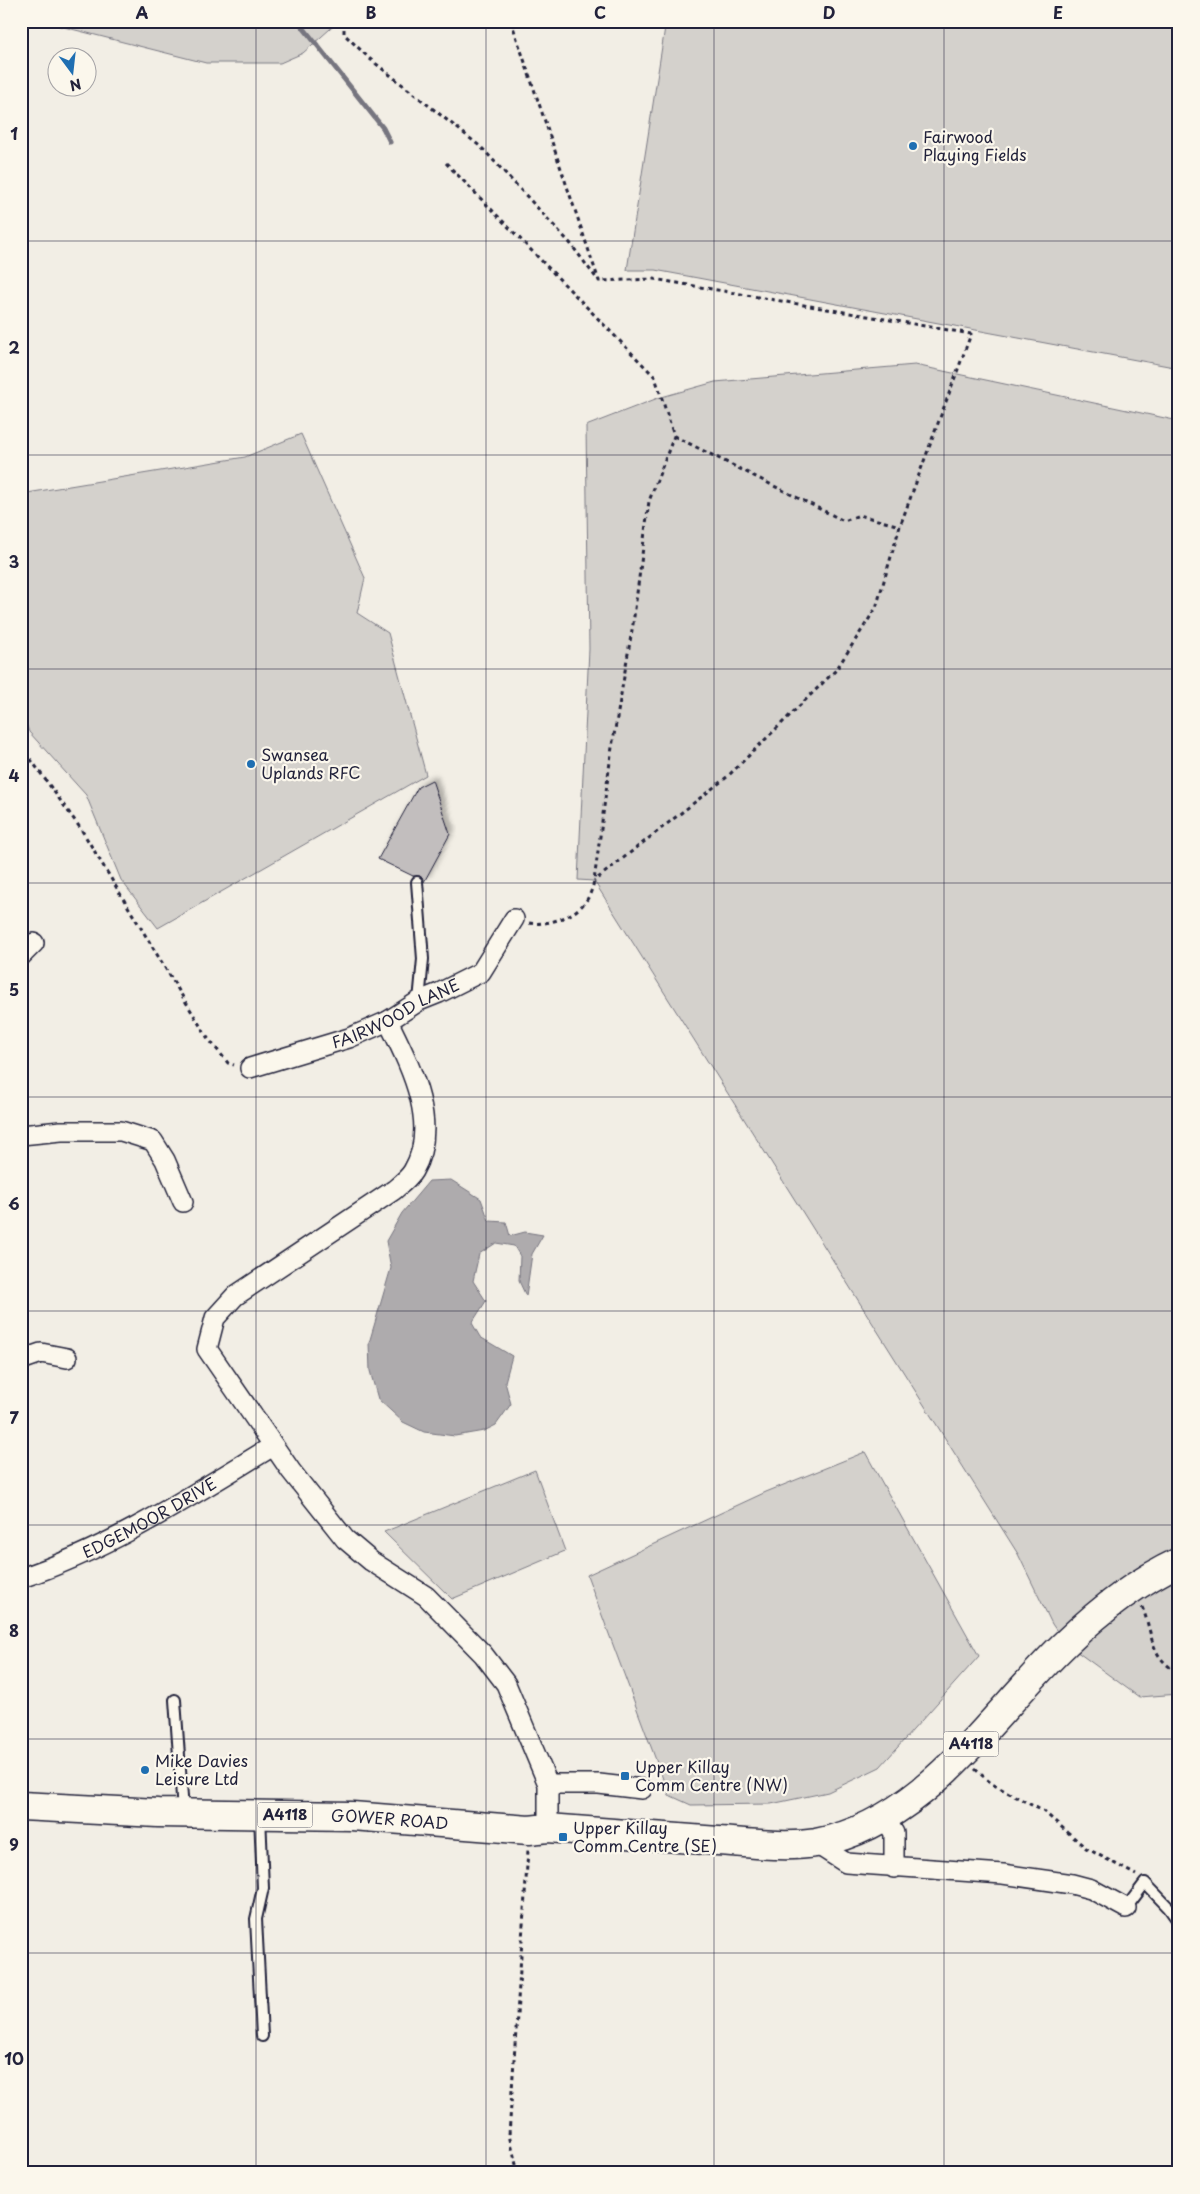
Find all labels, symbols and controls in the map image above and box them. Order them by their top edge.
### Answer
text: A [136,0,149,24]
text: B [366,0,377,24]
text: C [594,0,606,24]
text: D [823,0,835,24]
text: E [1053,0,1063,24]
north arrow [48,48,98,98]
text: N [67,73,84,97]
text: 1 [10,121,18,145]
place label: Fairwood Playing Fields [923,124,1026,166]
marker: Fairwood Playing Fields [907,140,919,152]
text: 2 [8,335,20,359]
text: 3 [9,549,19,573]
place label: Swansea Uplands RFC [261,742,361,784]
marker: Swansea Uplands RFC [245,758,257,770]
text: 4 [9,763,20,787]
street label: FAIRWOOD LANE [329,972,463,1054]
text: 5 [9,977,19,1001]
text: 6 [8,1191,20,1215]
text: 7 [9,1405,19,1429]
street label: EDGEMOOR DRIVE [78,1471,220,1563]
text: 8 [9,1618,19,1642]
road number: A4118 [944,1732,998,1756]
place label: Mike Davies Leisure Ltd [155,1748,248,1790]
place label: Upper Killay Comm Centre (NW) [635,1754,788,1796]
marker: Mike Davies Leisure Ltd [139,1764,151,1776]
marker: Upper Killay Comm Centre (NW) [619,1770,631,1782]
road number: A4118 [258,1802,312,1828]
street label: GOWER ROAD [331,1803,449,1835]
place label: Upper Killay Comm Centre (SE) [573,1815,717,1857]
marker: Upper Killay Comm Centre (SE) [557,1831,569,1843]
text: 9 [9,1832,19,1856]
text: 10 [4,2046,24,2070]

